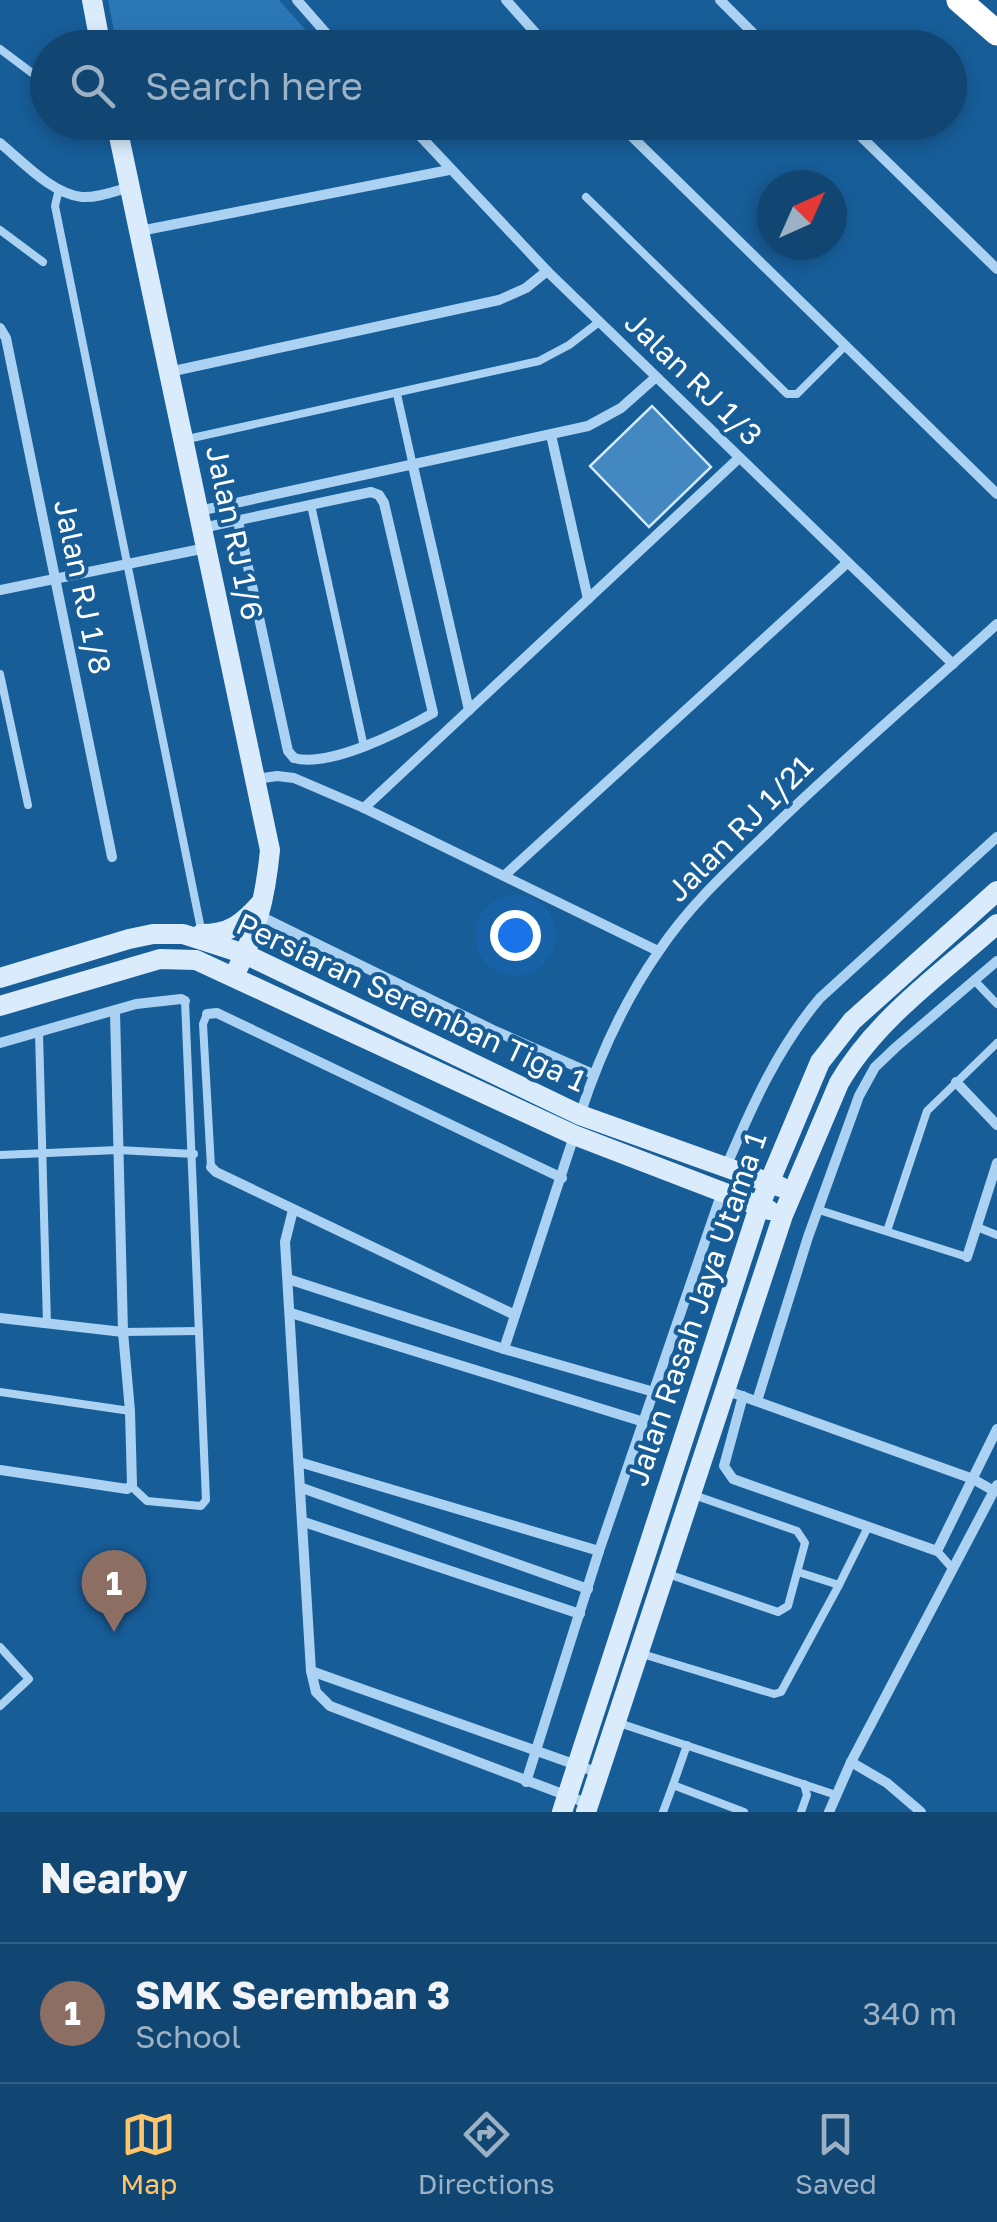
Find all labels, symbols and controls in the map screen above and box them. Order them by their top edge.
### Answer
search box [30,30,967,140]
icon: search [65,58,120,113]
text: Search here [145,63,363,108]
north arrow [757,170,847,260]
street label: Jalan RJ 1/3 [618,304,770,453]
street label: Jalan RJ 1/6 [199,442,271,623]
street label: Jalan RJ 1/8 [47,496,119,677]
street label: Jalan RJ 1/21 [659,748,820,909]
street label: Persiaran Seremban Tiga 1 [231,905,592,1099]
your location [490,910,541,961]
street label: Jalan Rasah Jaya Utama 1 [619,1127,774,1490]
pin: 1 [82,1550,146,1632]
text: Nearby [40,1852,188,1902]
text: SMK Seremban 3 [135,1972,450,2017]
text: 1 [64,1994,81,2032]
text: 340 m [863,1994,957,2032]
text: School [135,2017,241,2055]
tab: Map [120,2107,177,2200]
tab: Directions [418,2107,555,2200]
tab: Saved [795,2107,877,2200]

